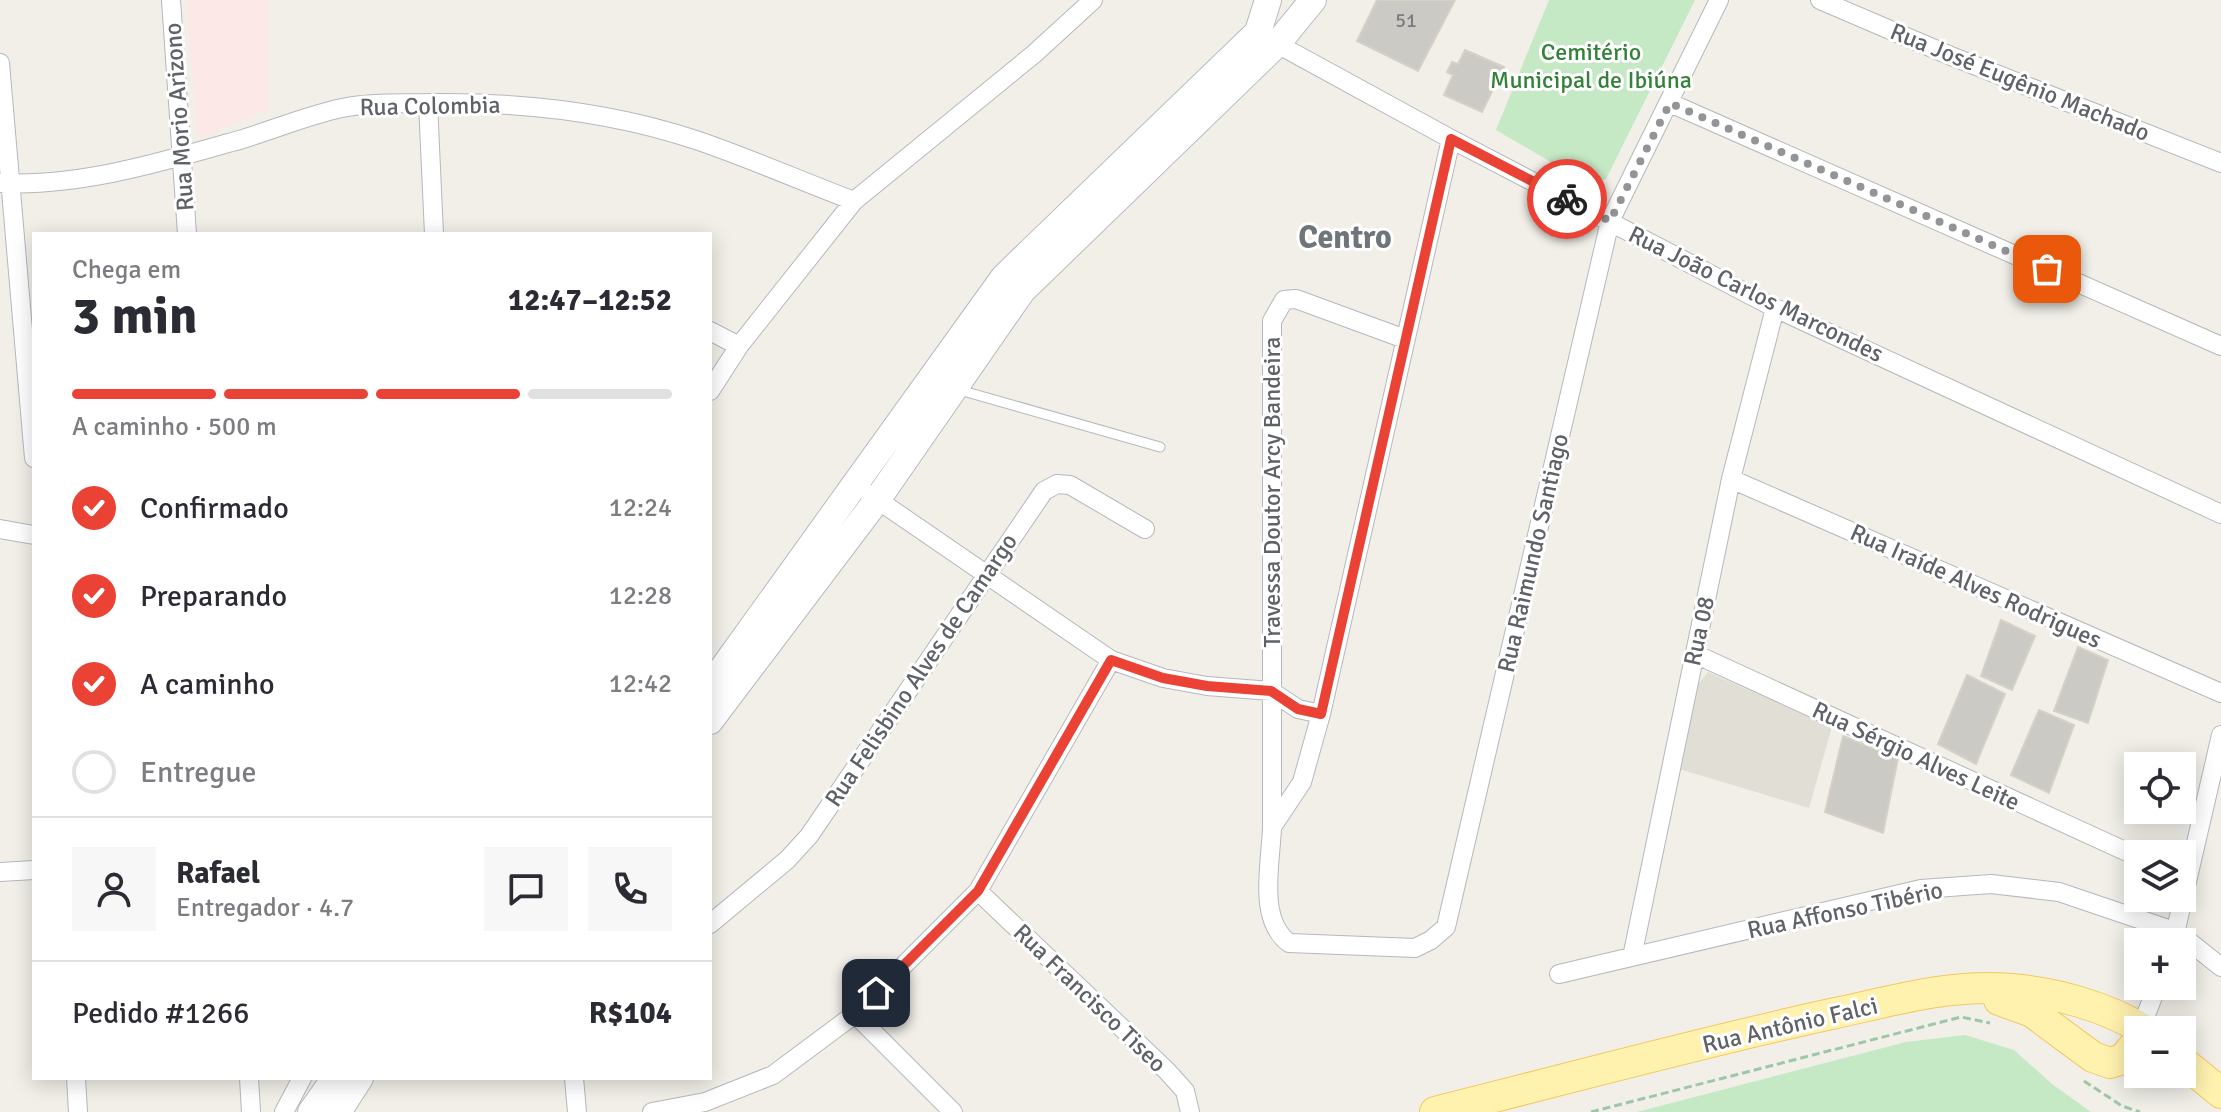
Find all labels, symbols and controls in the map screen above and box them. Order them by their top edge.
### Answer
house number: 51 [1395,8,1417,33]
street label: Rua José Eugênio Machado [1886,16,2154,148]
street label: Rua Morio Arizono [157,22,201,212]
park label: Cemitério Municipal de Ibiúna [1490,37,1692,95]
street label: Rua Colombia [359,90,501,122]
courier [1527,159,1607,239]
icon: bike [1545,177,1589,221]
district label: Centro [1298,218,1392,257]
street label: Rua João Carlos Marcondes [1624,219,1888,369]
pin [2013,235,2081,303]
icon: bag [2025,247,2069,291]
text: Chega em [72,254,181,286]
text: 12:47–12:52 [508,282,672,319]
text: 3 min [72,284,198,348]
street label: Travessa Doutor Arcy Bandeira [1257,337,1287,647]
text: A caminho · 500 m [72,411,277,443]
street label: Rua Raimundo Santiago [1491,431,1575,675]
icon: check [72,486,116,530]
text: Confirmado [140,490,289,527]
text: 12:24 [609,492,672,524]
street label: Rua Iraíde Alves Rodrigues [1846,517,2106,655]
street label: Rua Felisbino Alves de Camargo [818,528,1024,812]
icon: check [72,574,116,618]
text: Preparando [140,578,287,615]
text: 12:28 [609,580,672,612]
street label: Rua 08 [1677,593,1721,669]
icon: check [72,662,116,706]
text: A caminho [140,666,275,703]
text: 12:42 [609,668,672,700]
street label: Rua Sérgio Alves Leite [1808,695,2024,817]
map controls [2124,752,2196,1088]
button: locate [2124,752,2196,824]
text: Entregue [140,754,257,791]
button: layers [2124,840,2196,912]
button: person [72,847,156,931]
button: chat [484,847,568,931]
button: phone [588,847,672,931]
text: Rafael [176,855,260,892]
street label: Rua Affonso Tibério [1745,875,1945,945]
text: Entregador · 4.7 [176,892,354,924]
street label: Rua Francisco Tiseo [1007,917,1173,1079]
button: + [2124,928,2196,1000]
pin [842,959,910,1027]
icon: home [854,971,898,1015]
street label: Rua Antônio Falci [1699,990,1881,1060]
text: Pedido #1266 [72,995,249,1032]
text: R$104 [589,995,672,1032]
button: − [2124,1016,2196,1088]

